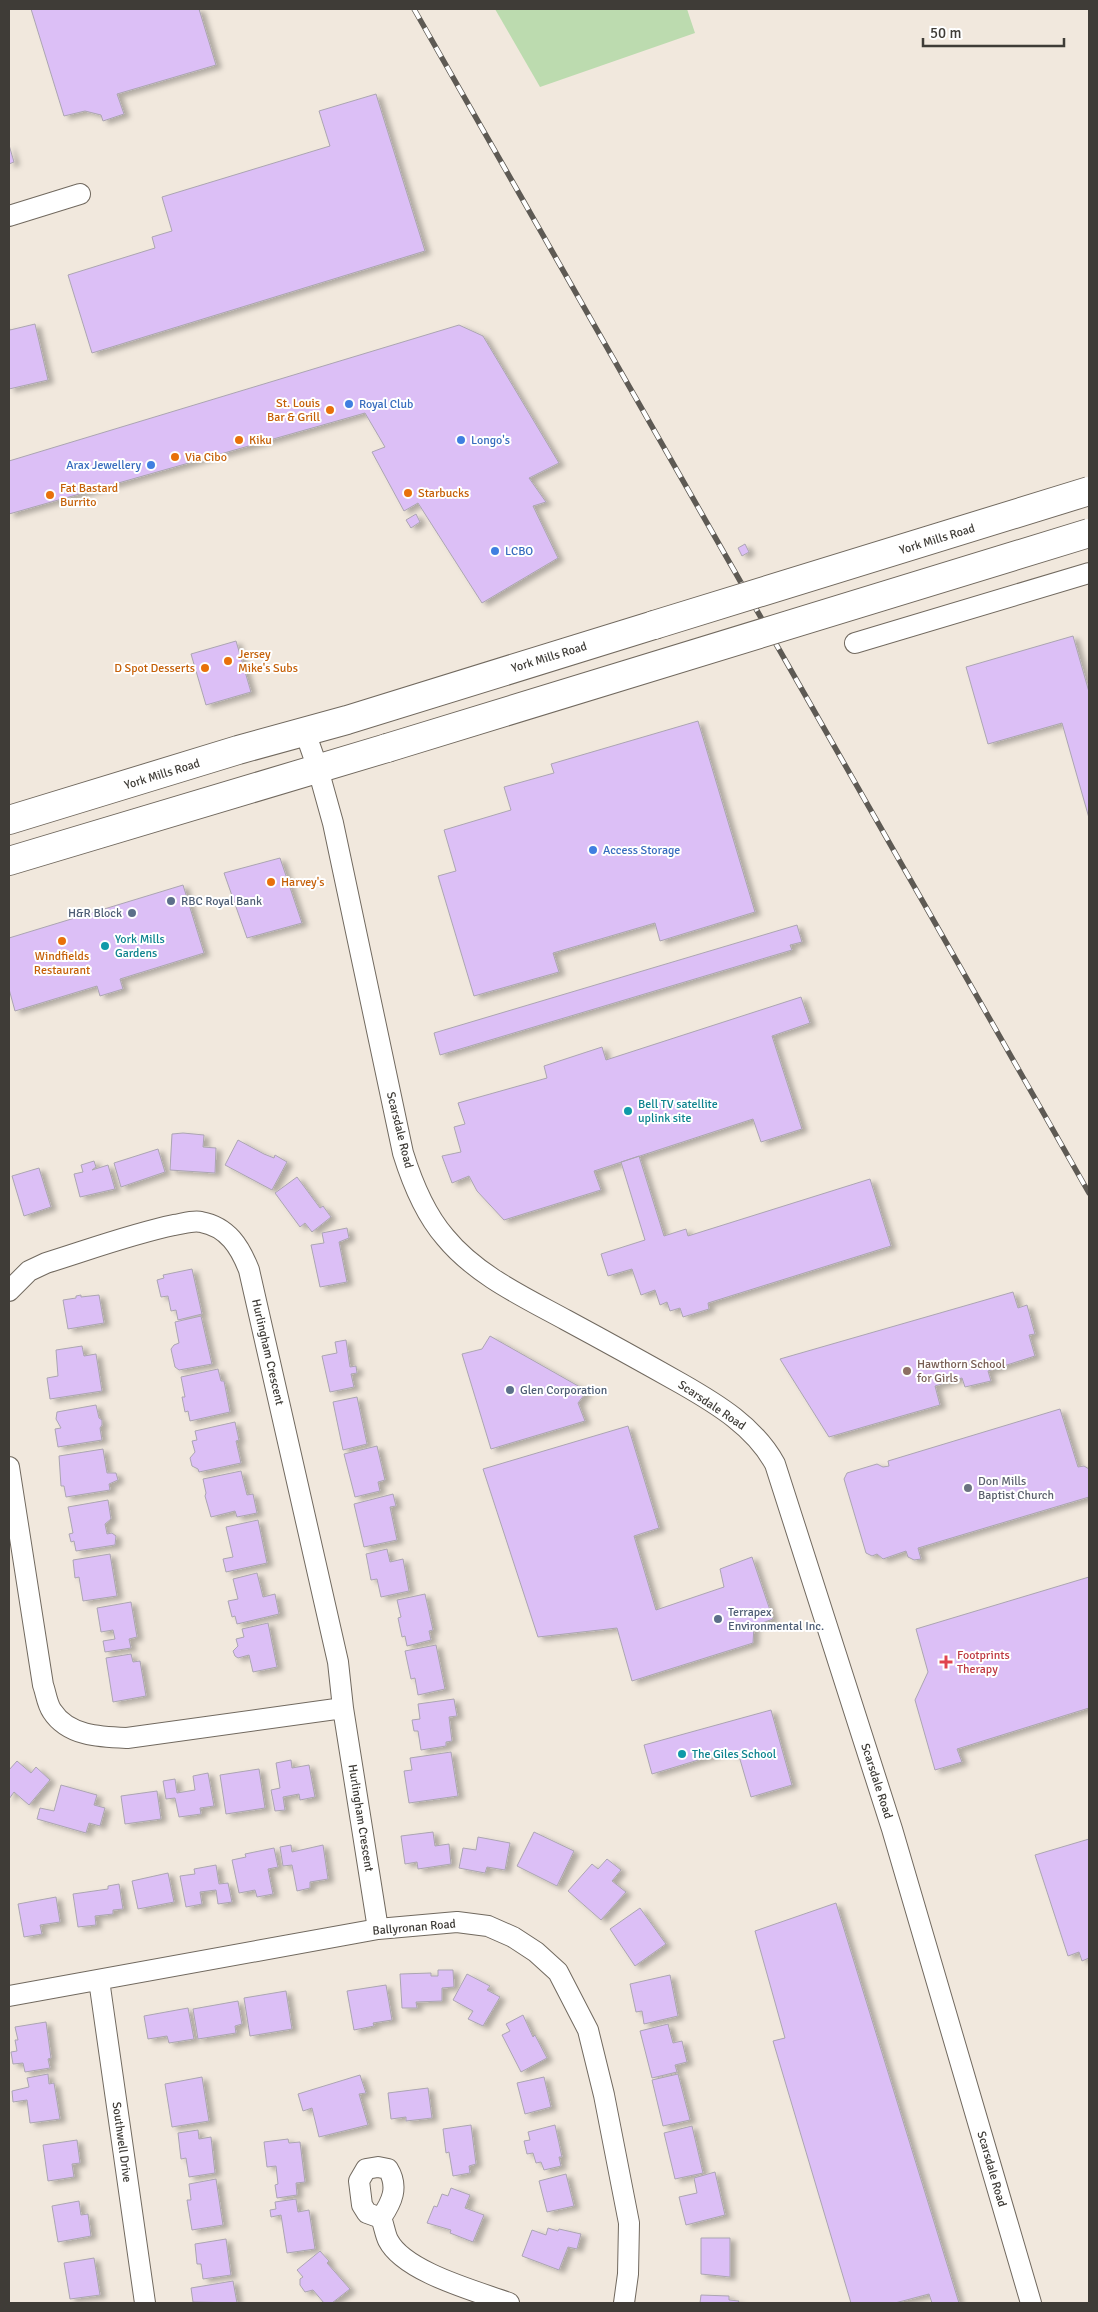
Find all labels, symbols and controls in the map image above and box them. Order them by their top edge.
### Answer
scale bar [923,15,1064,47]
text: 50 m [930,24,961,42]
place label: St. Louis Bar & Grill [267,396,320,425]
place label: Royal Club [359,397,413,412]
marker: Royal Club [343,398,355,410]
marker: St. Louis Bar & Grill [324,404,336,416]
place label: Kiku [249,433,272,448]
place label: Longo's [471,433,510,448]
marker: Kiku [233,434,245,446]
marker: Longo's [455,434,467,446]
place label: Via Cibo [185,450,227,465]
marker: Via Cibo [169,451,181,463]
place label: Arax Jewellery [66,458,141,473]
marker: Arax Jewellery [145,459,157,471]
place label: Fat Bastard Burrito [60,481,118,510]
place label: Starbucks [418,486,469,501]
marker: Starbucks [402,487,414,499]
marker: Fat Bastard Burrito [44,489,56,501]
street label: York Mills Road [898,521,977,558]
place label: LCBO [505,544,533,559]
marker: LCBO [489,545,501,557]
street label: York Mills Road [510,639,589,676]
place label: Jersey Mike's Subs [238,647,298,676]
marker: Jersey Mike's Subs [222,655,234,667]
place label: D Spot Desserts [114,661,195,676]
marker: D Spot Desserts [199,662,211,674]
street label: York Mills Road [123,756,202,793]
place label: Access Storage [603,843,680,858]
marker: Access Storage [587,844,599,856]
place label: Harvey's [281,875,324,890]
marker: Harvey's [265,876,277,888]
place label: RBC Royal Bank [181,894,262,909]
marker: RBC Royal Bank [165,895,177,907]
place label: H&R Block [68,906,122,921]
marker: H&R Block [126,907,138,919]
place label: York Mills Gardens [115,932,165,961]
marker: Windfields Restaurant [56,935,68,947]
marker: York Mills Gardens [99,940,111,952]
place label: Windfields Restaurant [34,949,90,978]
street label: Scarsdale Road [383,1090,416,1170]
place label: Bell TV satellite uplink site [638,1097,718,1126]
marker: Bell TV satellite uplink site [622,1105,634,1117]
street label: Hurlingham Crescent [248,1298,287,1407]
place label: Hawthorn School for Girls [917,1357,1006,1386]
marker: Hawthorn School for Girls [901,1365,913,1377]
street label: Scarsdale Road [675,1377,748,1434]
place label: Glen Corporation [520,1383,607,1398]
marker: Glen Corporation [504,1384,516,1396]
place label: Don Mills Baptist Church [978,1474,1054,1503]
marker: Don Mills Baptist Church [962,1482,974,1494]
place label: Terrapex Environmental Inc. [728,1605,824,1634]
marker: Terrapex Environmental Inc. [712,1613,724,1625]
place label: Footprints Therapy [957,1648,1010,1677]
marker: Footprints Therapy [939,1655,953,1669]
street label: Scarsdale Road [857,1742,896,1821]
place label: The Giles School [692,1747,777,1762]
marker: The Giles School [676,1748,688,1760]
street label: Hurlingham Crescent [345,1763,376,1873]
street label: Ballyronan Road [372,1916,456,1939]
street label: Southwell Drive [108,2101,135,2183]
street label: Scarsdale Road [974,2129,1010,2209]

